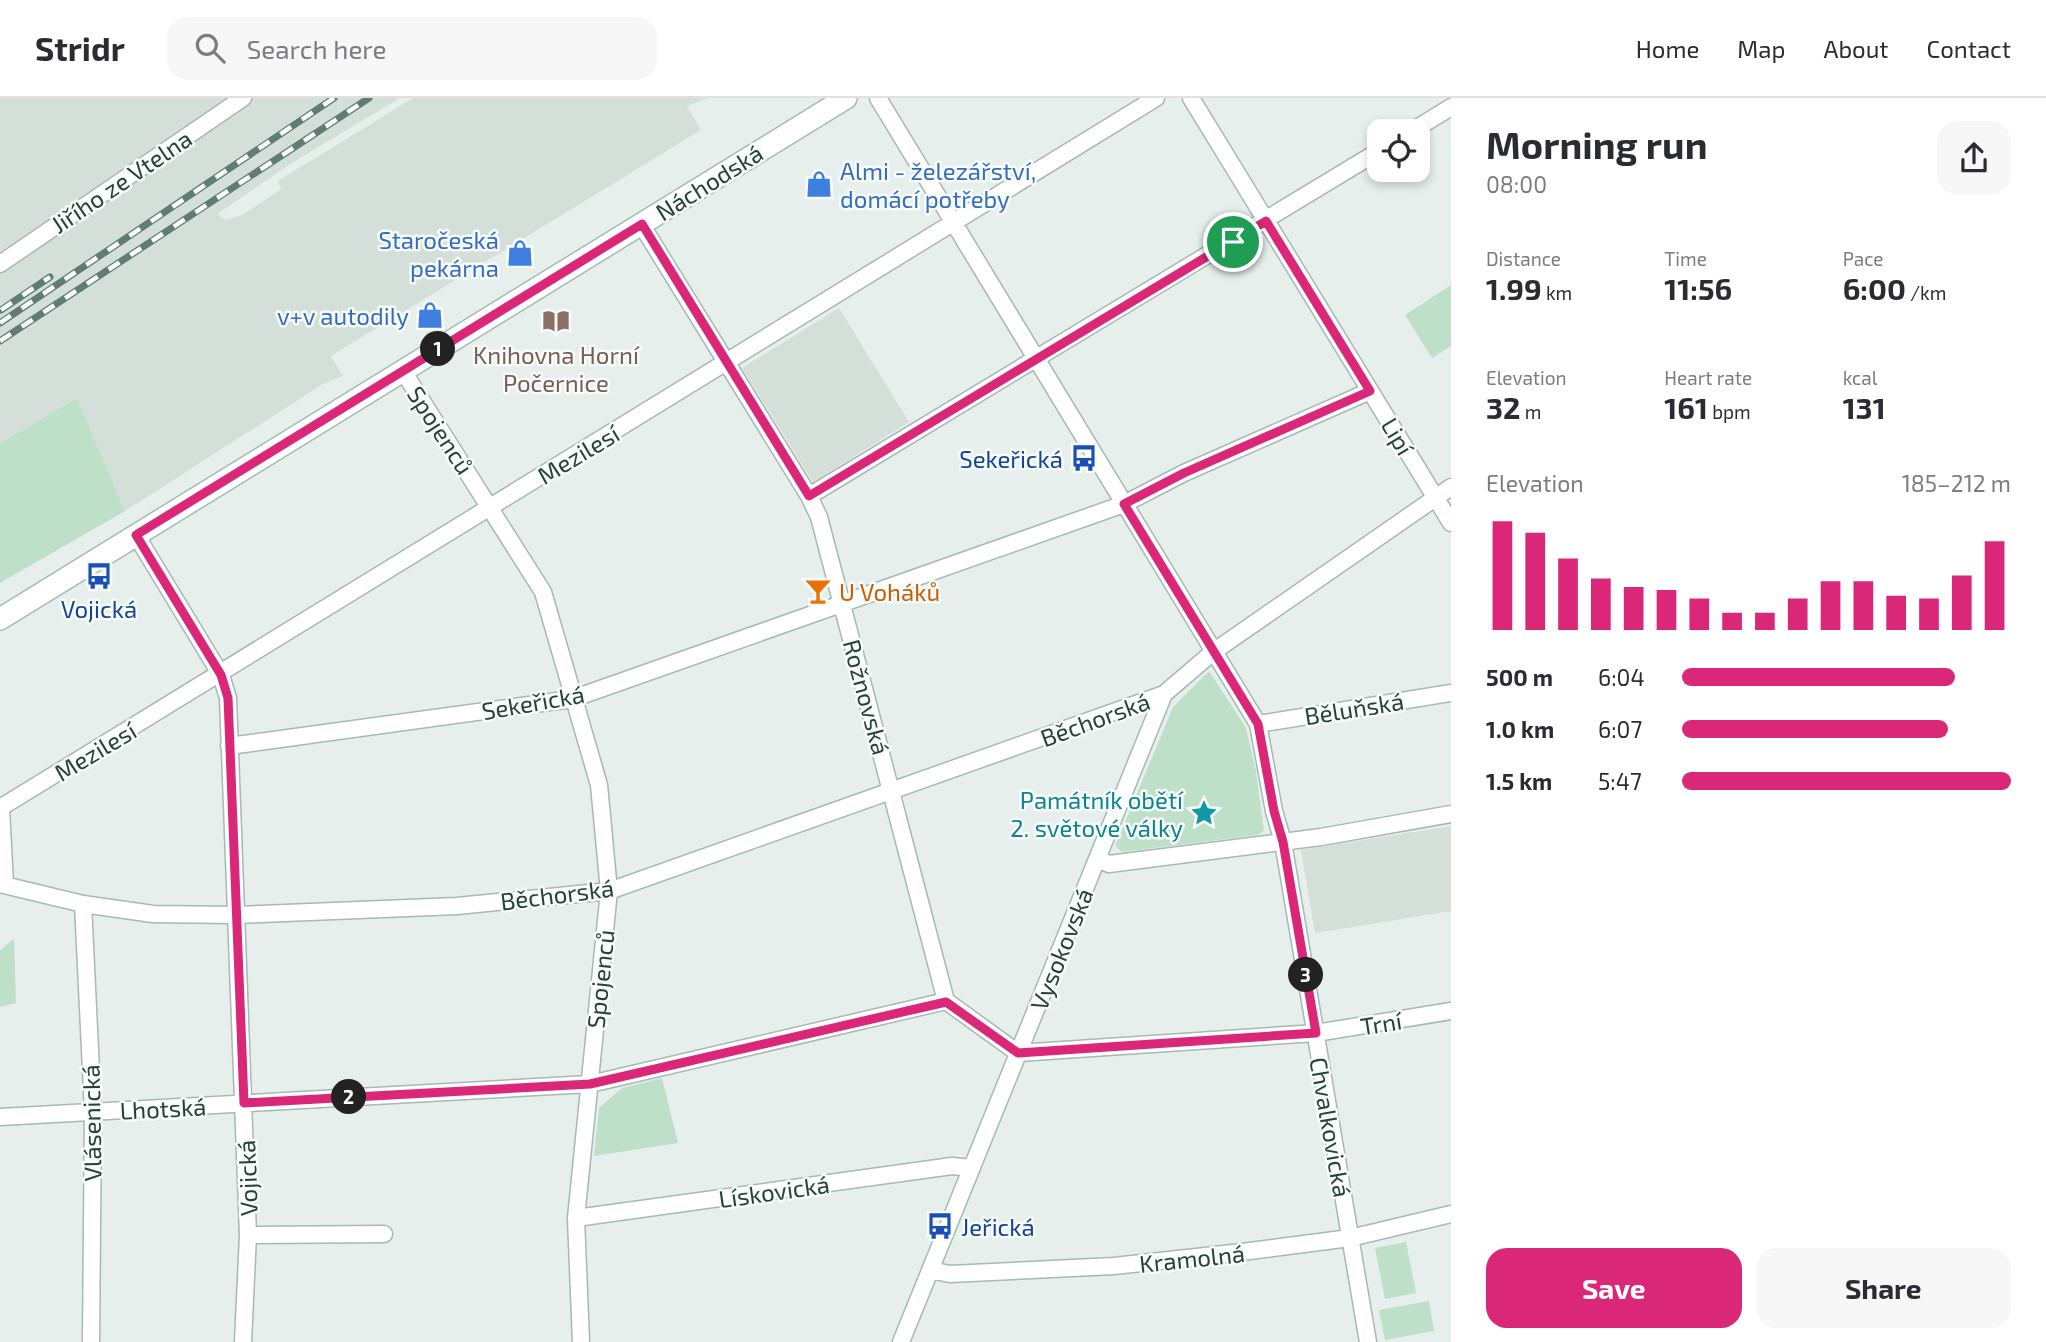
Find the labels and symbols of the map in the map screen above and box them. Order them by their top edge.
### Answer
street label: Jiřího ze Vtelna [45,123,197,239]
street label: Náchodská [650,138,768,226]
place label: Almi - železářství, domácí potřeby [840,156,1036,213]
shop icon: Almi - železářství, domácí potřeby [804,169,834,199]
pin [1203,212,1263,272]
place label: Staročeská pekárna [378,225,499,282]
shop icon: Staročeská pekárna [505,238,535,268]
shop icon: v+v autodily [415,300,445,330]
place label: v+v autodily [277,301,409,330]
library icon: Knihovna Horní Počernice [541,306,571,336]
pin: 1 [420,331,456,366]
place label: Knihovna Horní Počernice [473,340,640,397]
street label: Spojenců [402,380,480,480]
street label: Lipí [1376,412,1421,461]
street label: Mezilesí [532,418,625,490]
bus stop icon: Sekeřická [1069,443,1099,473]
place label: Sekeřická [959,444,1063,473]
bus stop icon: Vojická [84,561,114,591]
bar icon: U Voháků [803,576,833,606]
place label: U Voháků [839,577,940,606]
place label: Vojická [61,594,137,623]
street label: Rožnovská [838,636,896,758]
street label: Sekeřická [479,679,587,725]
street label: Běchorská [1036,686,1154,752]
street label: Běluňská [1302,686,1406,730]
street label: Mezilesí [49,715,142,787]
place label: Památník obětí 2. světové války [1010,785,1184,842]
place icon: Památník obětí 2. světové války [1189,798,1219,828]
street label: Běchorská [499,873,615,915]
street label: Vysokovská [1023,884,1099,1014]
street label: Spojenců [580,928,620,1030]
pin: 3 [1288,958,1324,992]
street label: Trní [1358,1005,1405,1041]
street label: Chvalkovická [1304,1055,1358,1199]
street label: Vlásenická [75,1064,107,1182]
pin: 2 [332,1080,366,1114]
street label: Lhotská [119,1091,207,1125]
street label: Vojická [231,1139,263,1217]
street label: Lískovická [717,1169,831,1213]
bus stop icon: Jeřická [925,1211,955,1241]
place label: Jeřická [961,1212,1035,1241]
street label: Kramolná [1138,1238,1246,1278]

